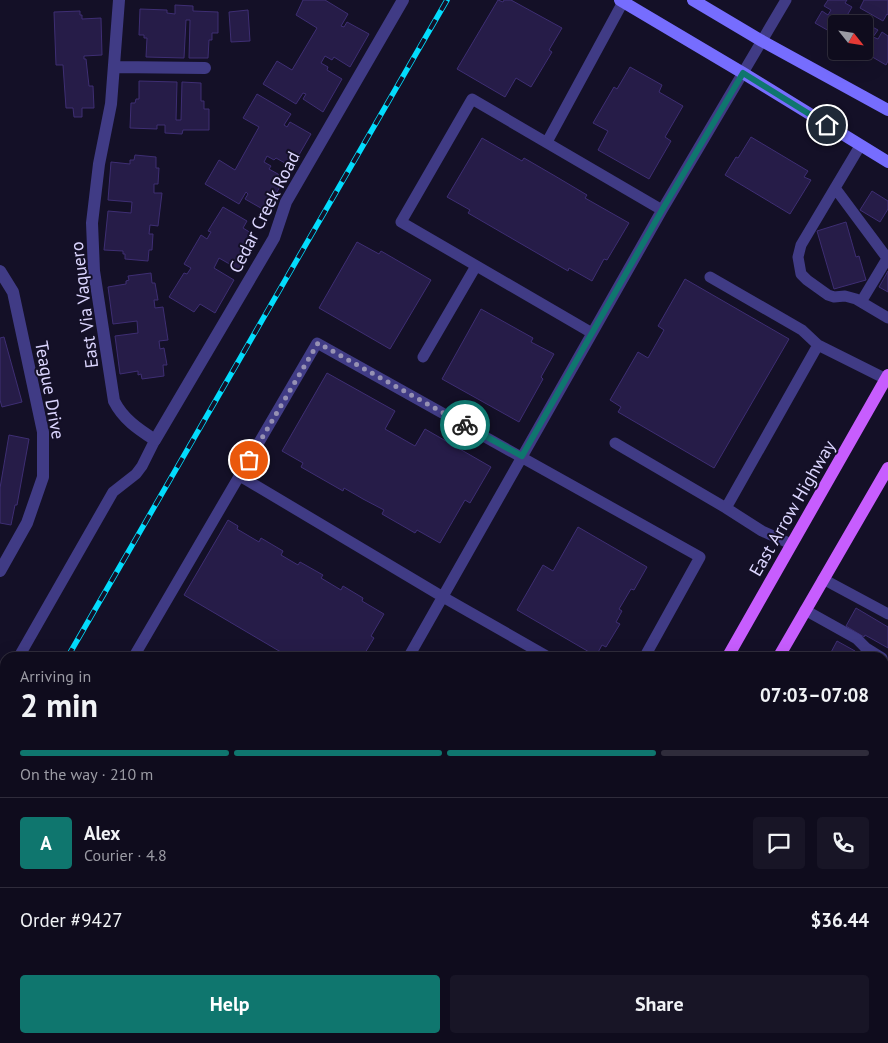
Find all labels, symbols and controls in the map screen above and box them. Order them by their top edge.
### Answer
north arrow [828,15,872,60]
map controls [828,15,873,60]
pin [806,104,848,146]
icon: home [813,111,841,139]
street label: Cedar Creek Road [223,147,305,277]
street label: East Via Vaquero [65,240,103,370]
street label: Teague Drive [30,339,70,441]
courier [440,400,490,450]
icon: bike [451,411,479,439]
street label: East Arrow Highway [744,435,841,580]
pin [228,439,270,481]
icon: bag [235,446,263,474]
text: Arriving in [20,666,91,686]
text: 07:03–07:08 [760,683,869,707]
text: 2 min [20,684,98,726]
text: On the way · 210 m [20,764,153,784]
button: chat [753,817,805,869]
button: phone [817,817,869,869]
text: Alex [84,821,120,845]
text: A [40,831,52,855]
text: Courier · 4.8 [84,845,167,865]
text: Order #9427 [20,908,123,932]
text: $36.44 [810,908,869,932]
button: Help [20,975,440,1033]
button: Share [450,975,869,1033]

